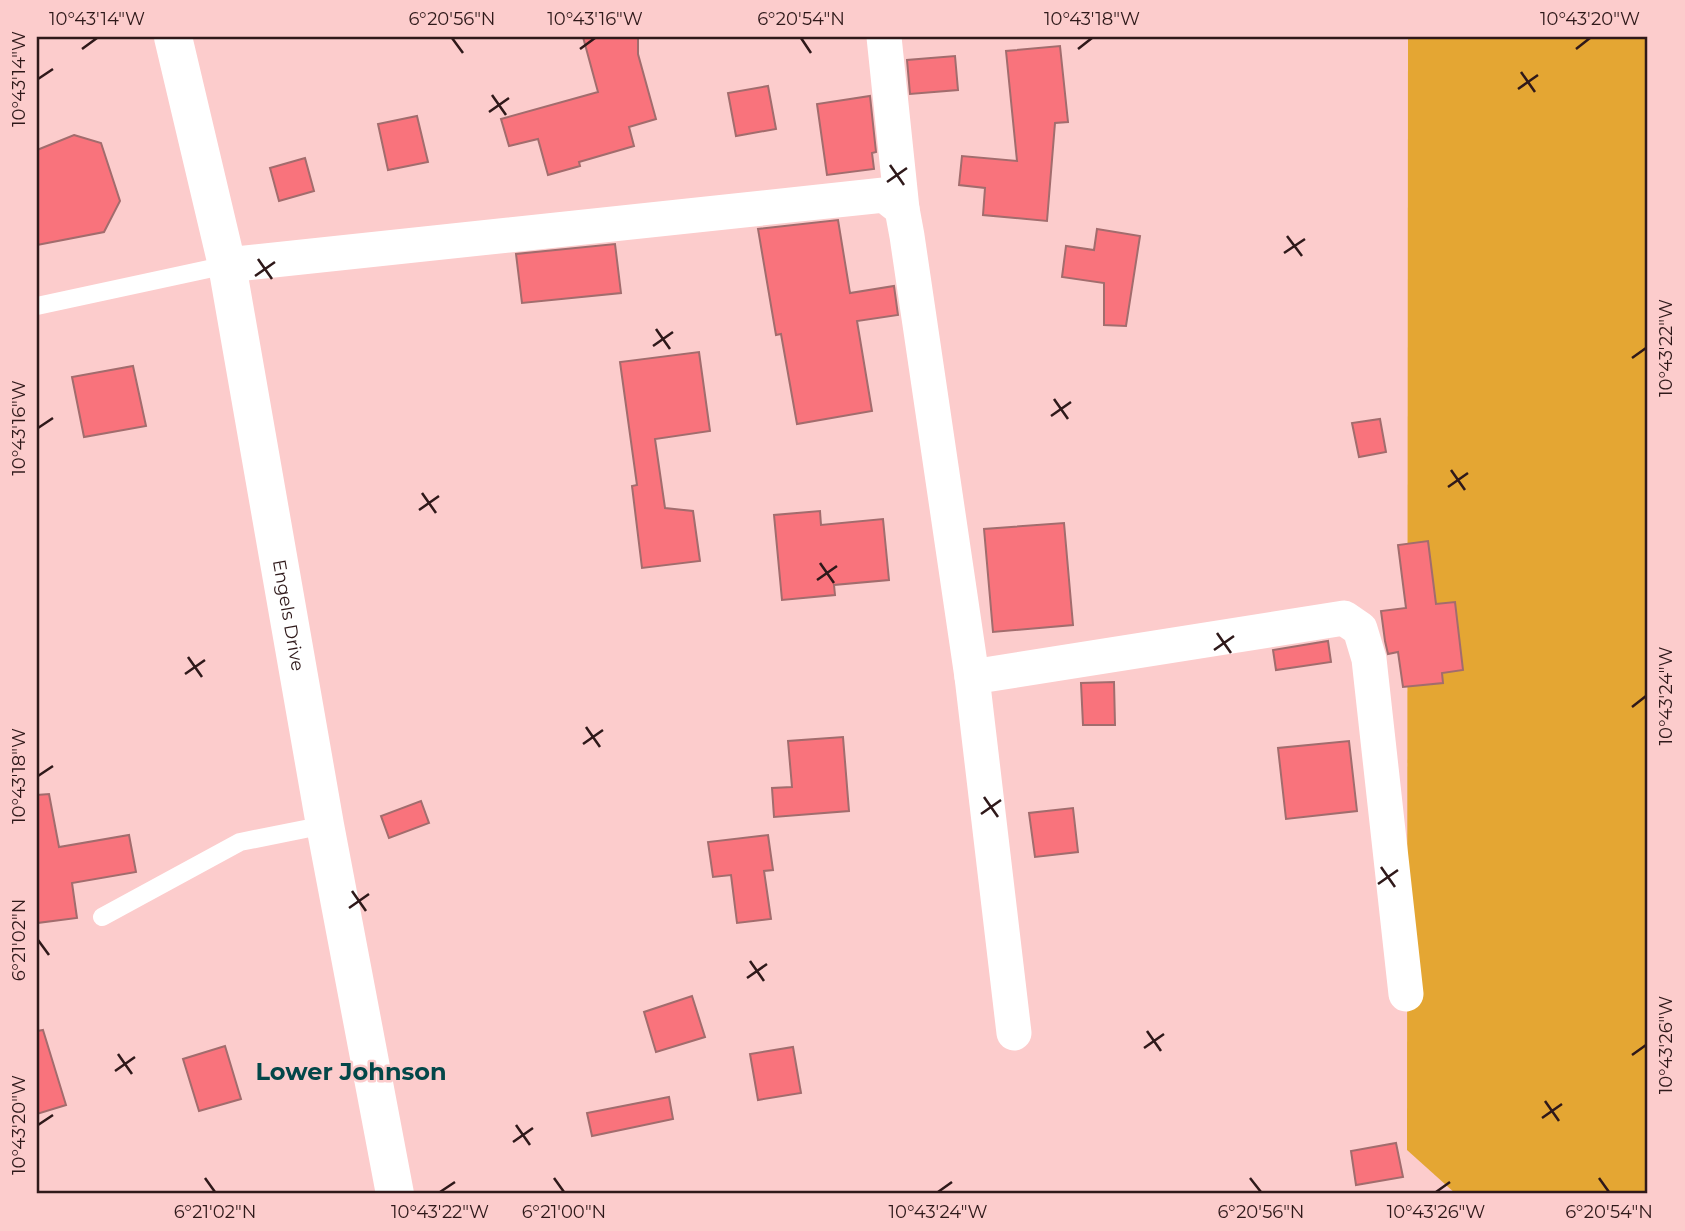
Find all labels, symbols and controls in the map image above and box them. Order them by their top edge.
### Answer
text: 10°43'14"W [49,8,145,30]
text: 6°20'56"N [408,8,496,30]
text: 10°43'16"W [547,8,643,30]
text: 6°20'54"N [757,8,845,30]
text: 10°43'18"W [1044,8,1140,30]
text: 10°43'20"W [1540,8,1640,30]
text: 10°43'14"W [8,31,30,127]
text: 10°43'22"W [1655,299,1677,397]
text: 10°43'16"W [8,380,30,476]
street label: Engels Drive [268,558,309,673]
text: 10°43'24"W [1655,647,1677,745]
text: 10°43'18"W [8,728,30,824]
text: 6°21'02"N [8,899,30,981]
text: 10°43'26"W [1655,996,1677,1094]
district label: Lower Johnson [255,1057,447,1086]
text: 10°43'20"W [8,1075,30,1175]
text: 6°21'02"N [174,1201,256,1223]
text: 10°43'22"W [391,1201,489,1223]
text: 6°21'00"N [522,1201,606,1223]
text: 10°43'24"W [889,1201,987,1223]
text: 6°20'56"N [1217,1201,1305,1223]
text: 10°43'26"W [1387,1201,1485,1223]
text: 6°20'54"N [1565,1201,1653,1223]

